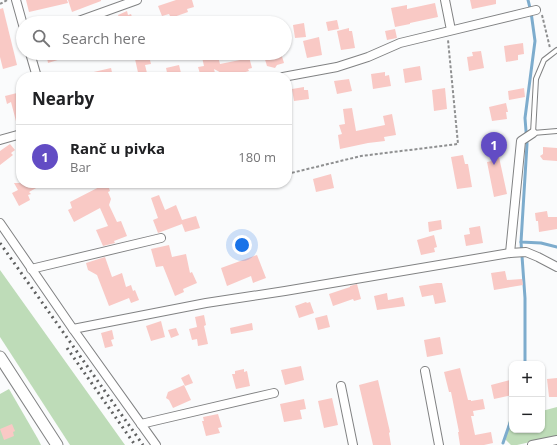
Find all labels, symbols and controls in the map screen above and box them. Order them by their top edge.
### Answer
search box [16,16,292,60]
icon: search [30,27,52,49]
text: Search here [62,28,146,48]
text: Nearby [32,87,94,110]
pin: 1 [481,132,507,165]
text: Ranč u pivka [70,138,165,158]
text: 1 [41,148,49,166]
text: 180 m [238,148,276,166]
text: Bar [70,158,91,176]
your location [232,235,252,255]
map controls [509,361,545,433]
button: + [509,361,545,397]
button: − [509,397,545,433]

